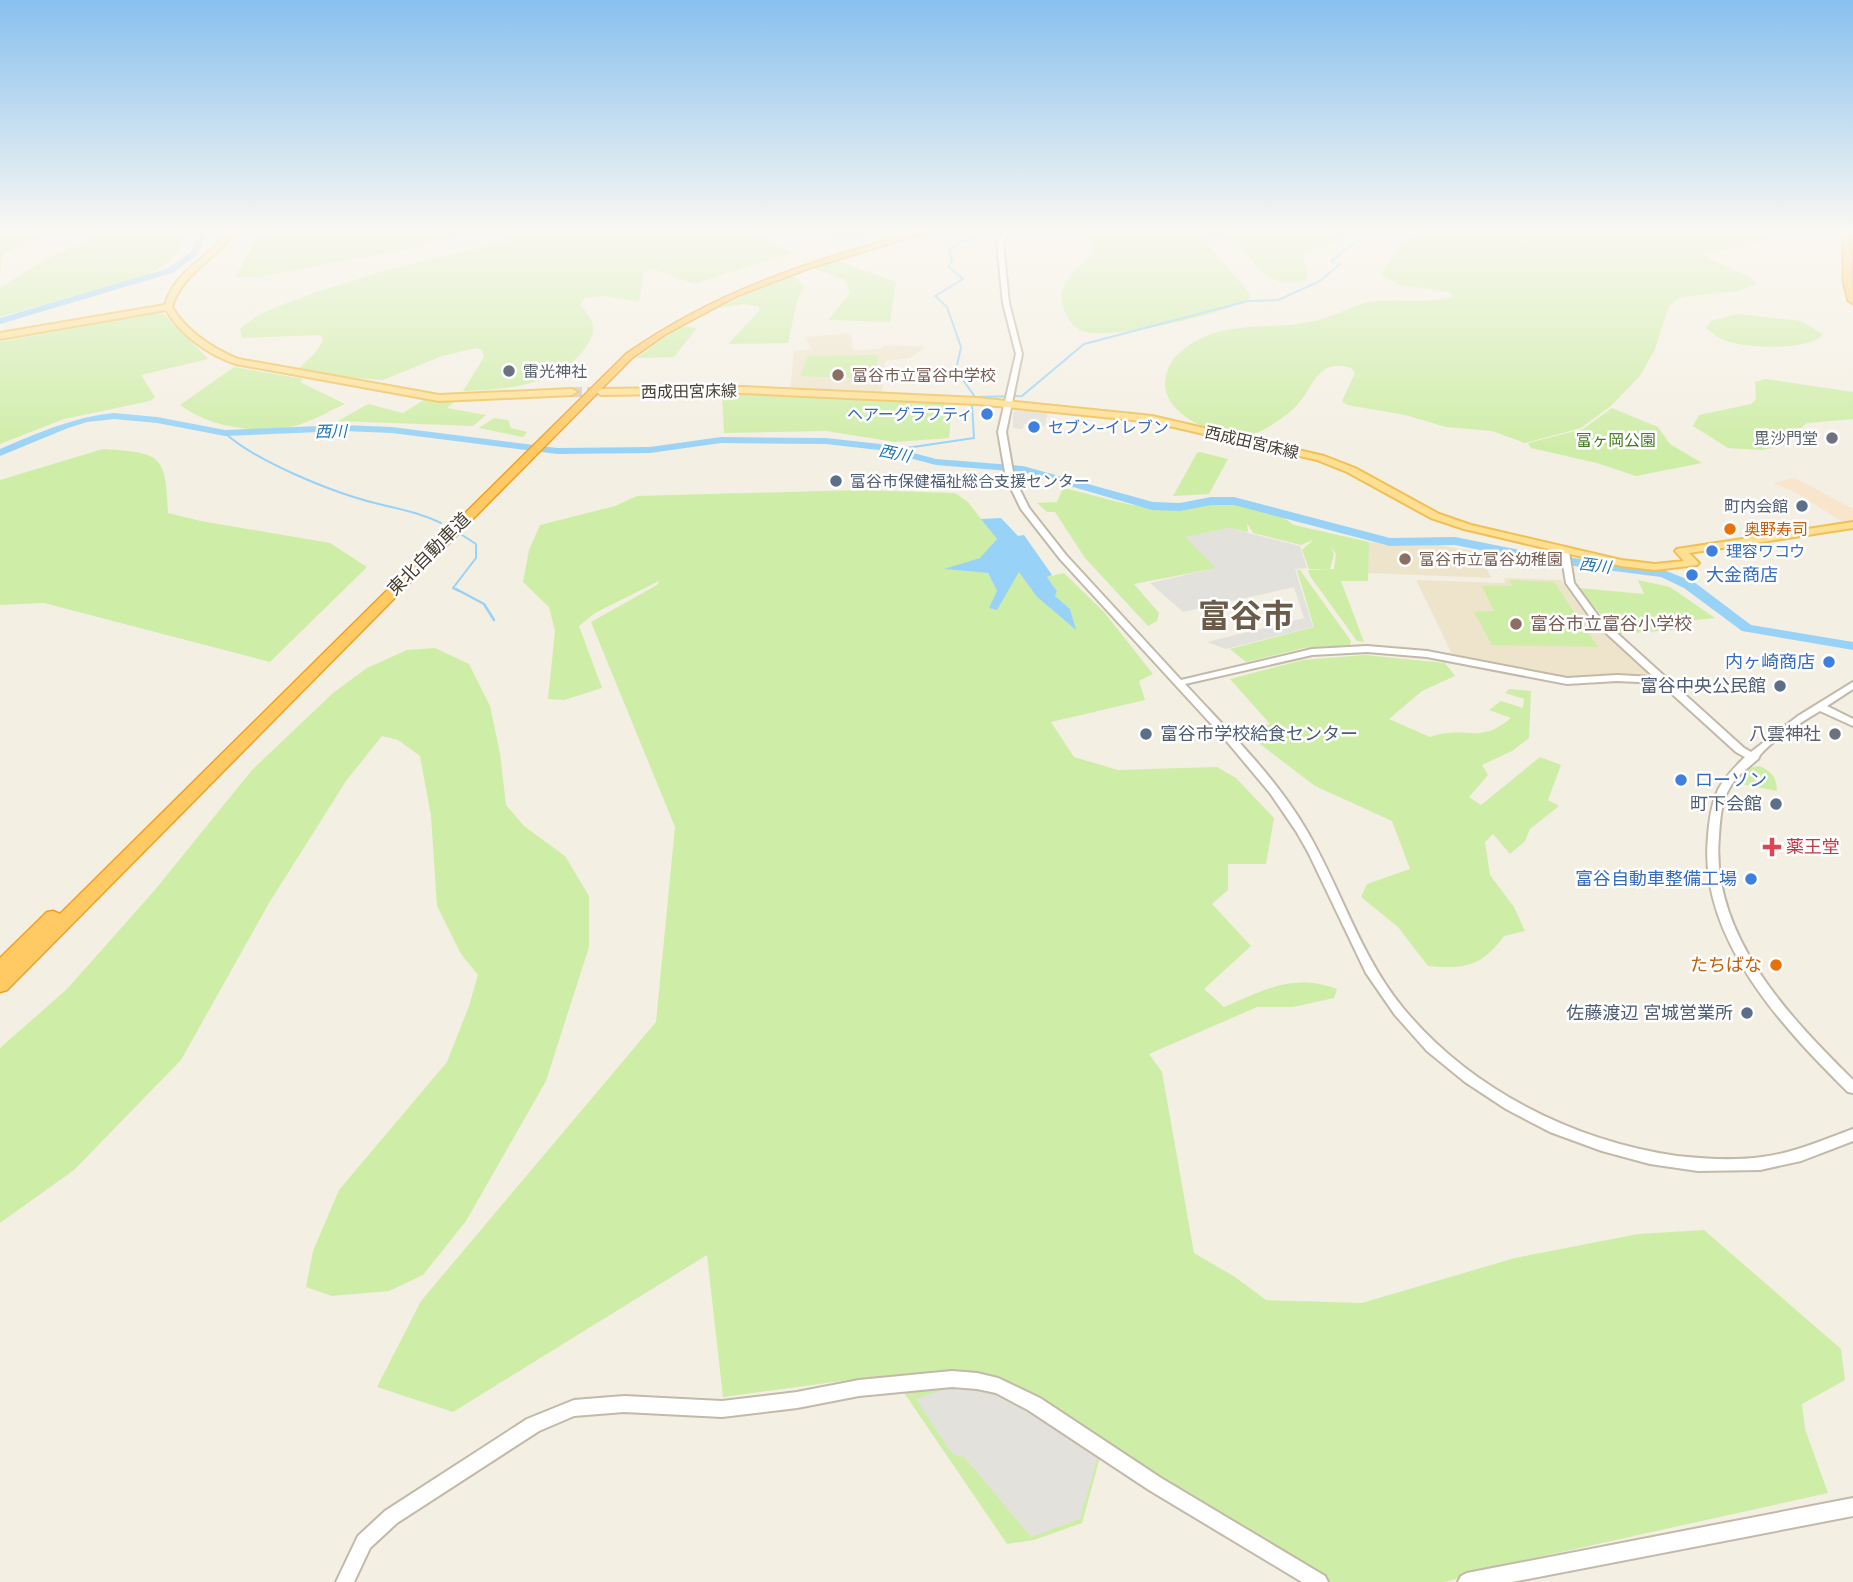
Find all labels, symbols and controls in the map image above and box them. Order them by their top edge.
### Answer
place label: 雷光神社 [523,361,587,382]
marker: 雷光神社 [501,363,517,379]
place label: 富谷市立富谷中学校 [852,365,996,386]
marker: 富谷市立富谷中学校 [830,367,846,383]
street label: 西成田宮床線 [641,380,737,403]
place label: ヘアーグラフティ [847,404,973,425]
marker: ヘアーグラフティ [979,406,995,422]
place label: セブン-イレブン [1048,417,1169,438]
marker: セブン-イレブン [1026,419,1042,435]
water label: 西川 [315,421,349,442]
street label: 西成田宮床線 [1203,421,1301,464]
place label: 毘沙門堂 [1754,428,1818,449]
park label: 富ヶ岡公園 [1576,430,1656,451]
marker: 毘沙門堂 [1824,430,1840,446]
water label: 西川 [877,440,915,468]
place label: 富谷市保健福祉総合支援センター [850,471,1090,492]
marker: 富谷市保健福祉総合支援センター [828,473,844,489]
place label: 町内会館 [1724,496,1788,517]
marker: 町内会館 [1794,498,1810,514]
street label: 東北自動車道 [382,507,476,601]
place label: 奥野寿司 [1744,519,1808,540]
marker: 奥野寿司 [1722,521,1738,537]
place label: 理容ワコウ [1726,541,1805,562]
marker: 理容ワコウ [1704,543,1720,559]
place label: 富谷市立富谷幼稚園 [1419,549,1563,570]
marker: 富谷市立富谷幼稚園 [1397,551,1413,567]
water label: 西川 [1578,553,1614,578]
place label: 大金商店 [1706,563,1778,587]
marker: 大金商店 [1684,567,1700,583]
district label: 富谷市 [1198,595,1294,637]
place label: 富谷市立富谷小学校 [1530,612,1692,636]
marker: 富谷市立富谷小学校 [1508,616,1524,632]
place label: 内ヶ崎商店 [1725,650,1815,674]
marker: 内ヶ崎商店 [1821,654,1837,670]
place label: 富谷中央公民館 [1640,674,1766,698]
marker: 富谷中央公民館 [1772,678,1788,694]
place label: 富谷市学校給食センター [1160,722,1358,746]
place label: 八雲神社 [1749,722,1821,746]
marker: 富谷市学校給食センター [1138,726,1154,742]
marker: 八雲神社 [1827,726,1843,742]
place label: ローソン [1695,768,1767,792]
marker: ローソン [1673,772,1689,788]
place label: 町下会館 [1690,792,1762,816]
marker: 町下会館 [1768,796,1784,812]
place label: 薬王堂 [1786,835,1840,859]
marker: 薬王堂 [1764,839,1780,855]
place label: 富谷自動車整備工場 [1575,867,1737,891]
marker: 富谷自動車整備工場 [1743,871,1759,887]
place label: たちばな [1690,953,1762,977]
marker: たちばな [1768,957,1784,973]
place label: 佐藤渡辺 宮城営業所 [1566,1001,1733,1025]
marker: 佐藤渡辺 宮城営業所 [1739,1005,1755,1021]

